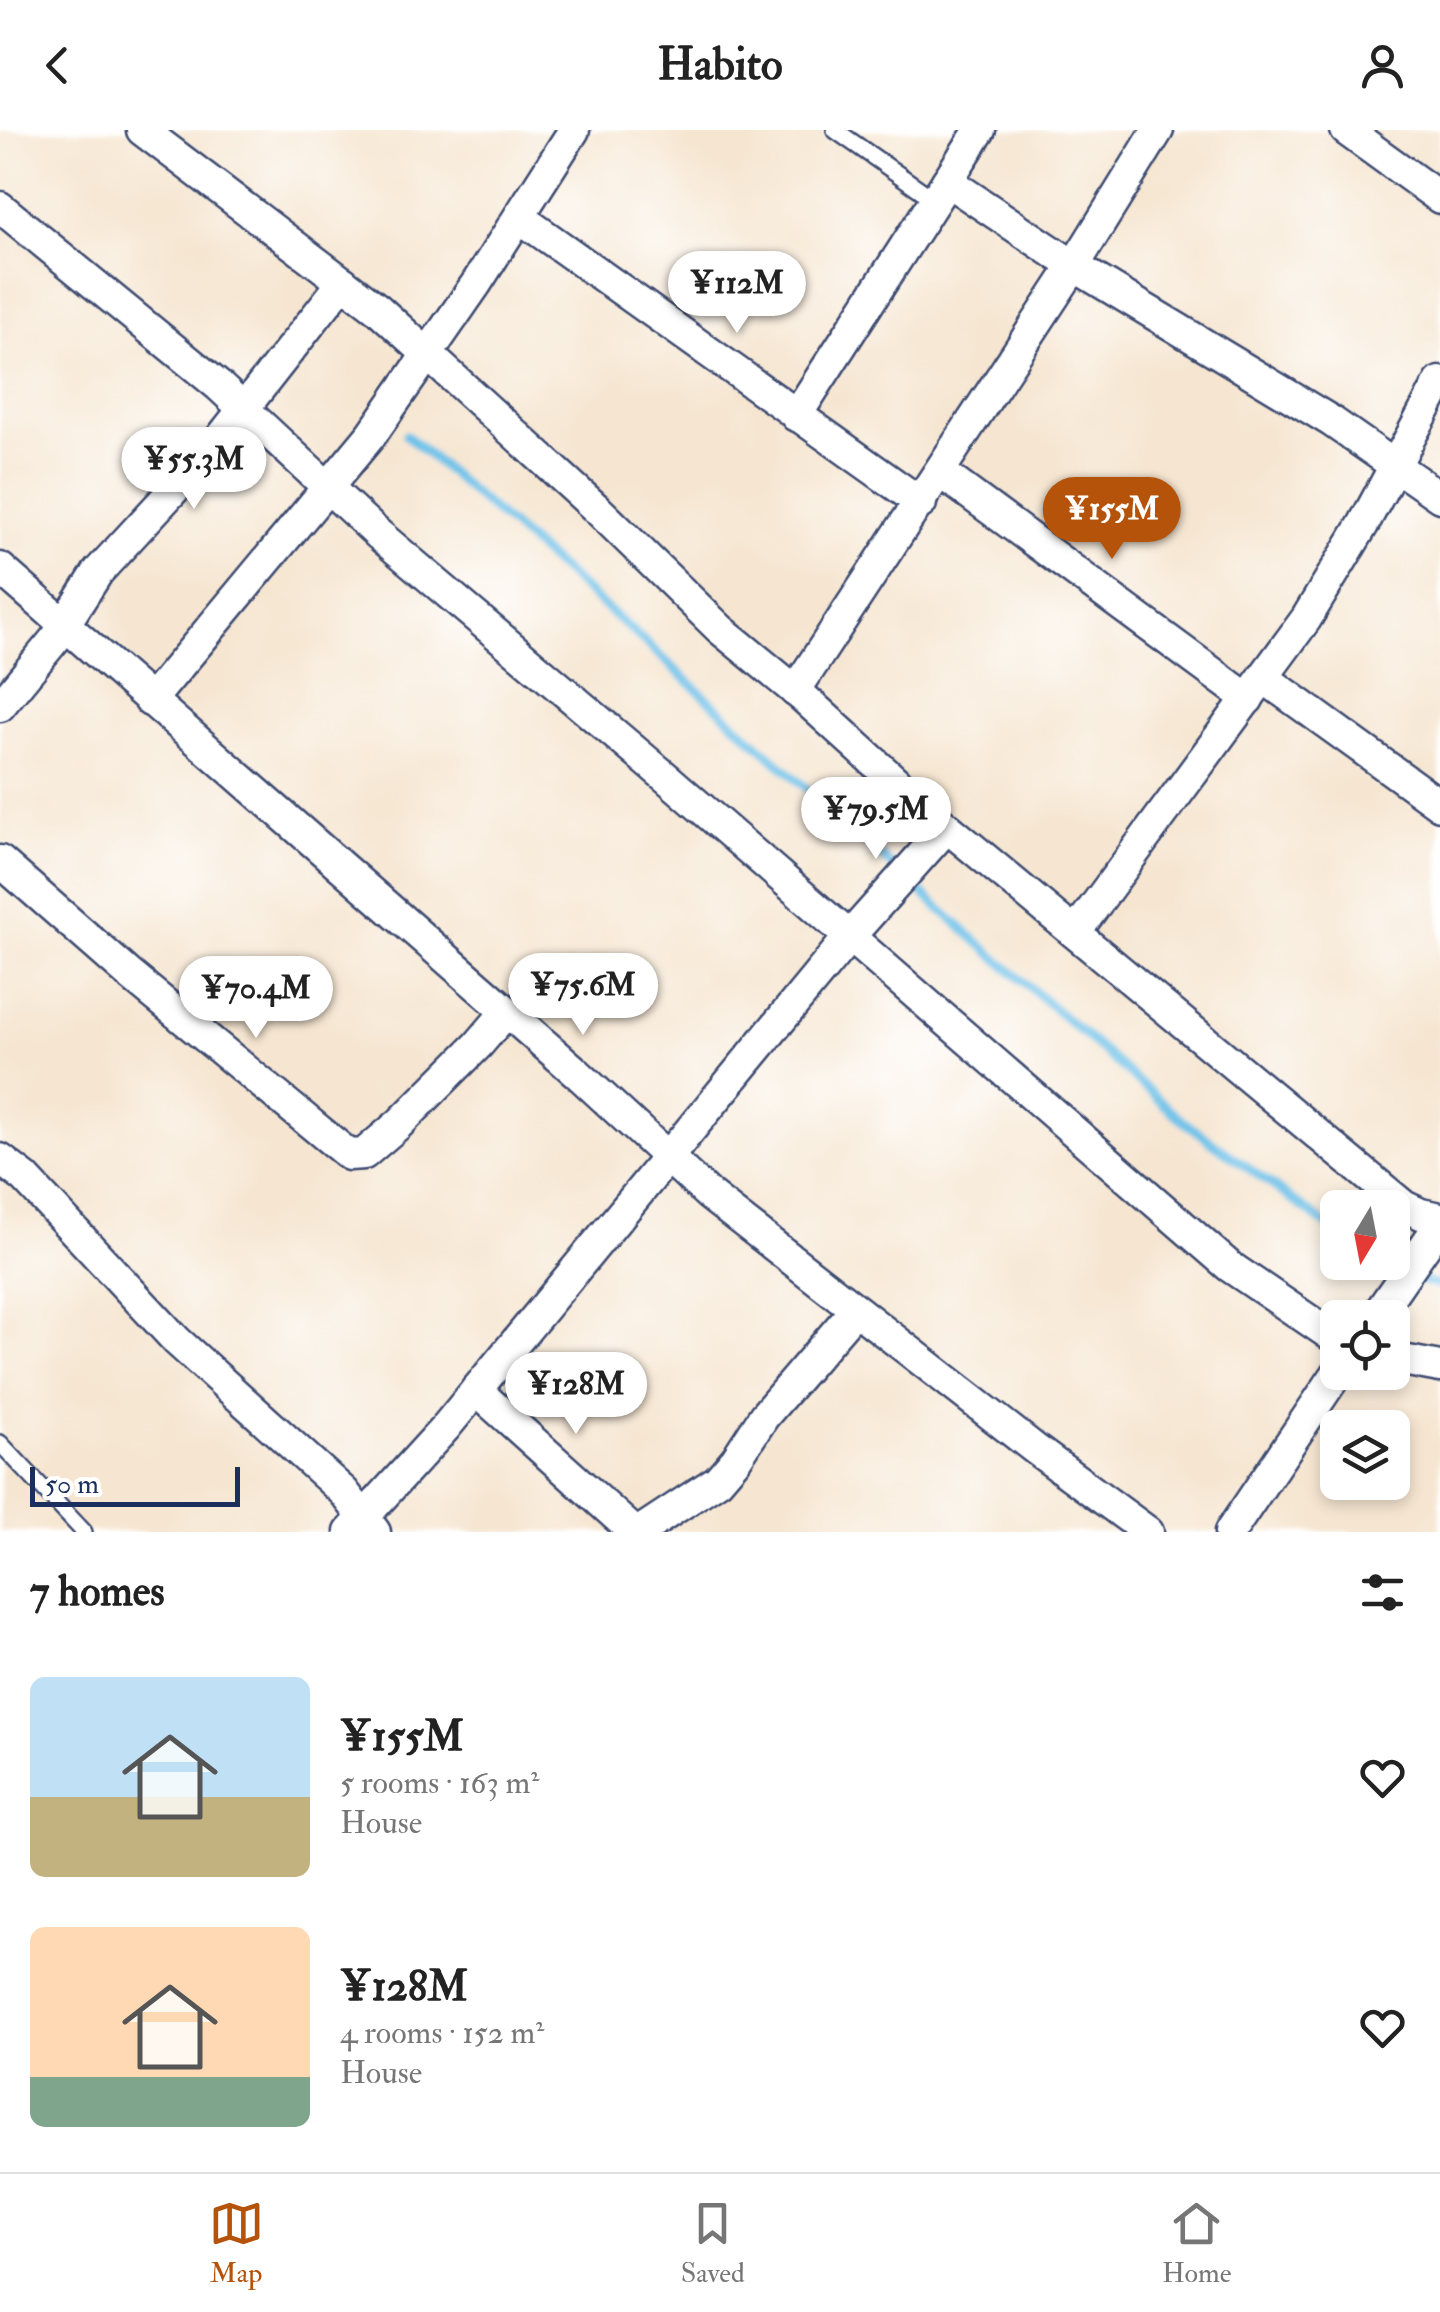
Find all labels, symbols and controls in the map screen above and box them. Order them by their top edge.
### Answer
text: Habito [657,37,783,93]
icon: back [30,38,85,93]
icon: person [1355,38,1410,93]
pin: ¥112M [667,251,807,336]
text: ¥112M [690,263,784,303]
pin: ¥55.3M [113,427,275,512]
text: ¥55.3M [143,439,245,479]
pin: ¥155M [1042,477,1182,562]
text: ¥155M [1065,489,1159,529]
pin: ¥79.5M [795,777,957,862]
text: ¥79.5M [823,789,929,829]
pin: ¥75.6M [502,953,664,1038]
pin: ¥70.4M [175,956,337,1041]
text: ¥75.6M [530,965,636,1005]
text: ¥70.4M [201,968,311,1008]
north arrow [1320,1190,1410,1280]
map controls [1320,1190,1410,1500]
button: locate [1320,1300,1410,1390]
pin: ¥128M [506,1352,646,1437]
text: ¥128M [527,1364,625,1404]
button: layers [1320,1410,1410,1500]
scale bar [30,1462,240,1506]
text: 50 m [45,1467,99,1502]
icon: filters [1355,1565,1410,1620]
text: 7 homes [30,1566,165,1618]
text: ¥155M [340,1711,464,1763]
icon: home [110,1717,230,1837]
icon: heart [1355,1750,1410,1805]
text: 5 rooms · 163 m² [340,1763,539,1803]
text: House [340,1803,422,1843]
text: ¥128M [340,1961,468,2013]
icon: home [110,1967,230,2087]
icon: heart [1355,2000,1410,2055]
text: 4 rooms · 152 m² [340,2013,544,2053]
text: House [340,2053,422,2093]
tab: Map [209,2196,264,2291]
tab: Saved [681,2196,745,2291]
tab: Home [1162,2196,1231,2291]

